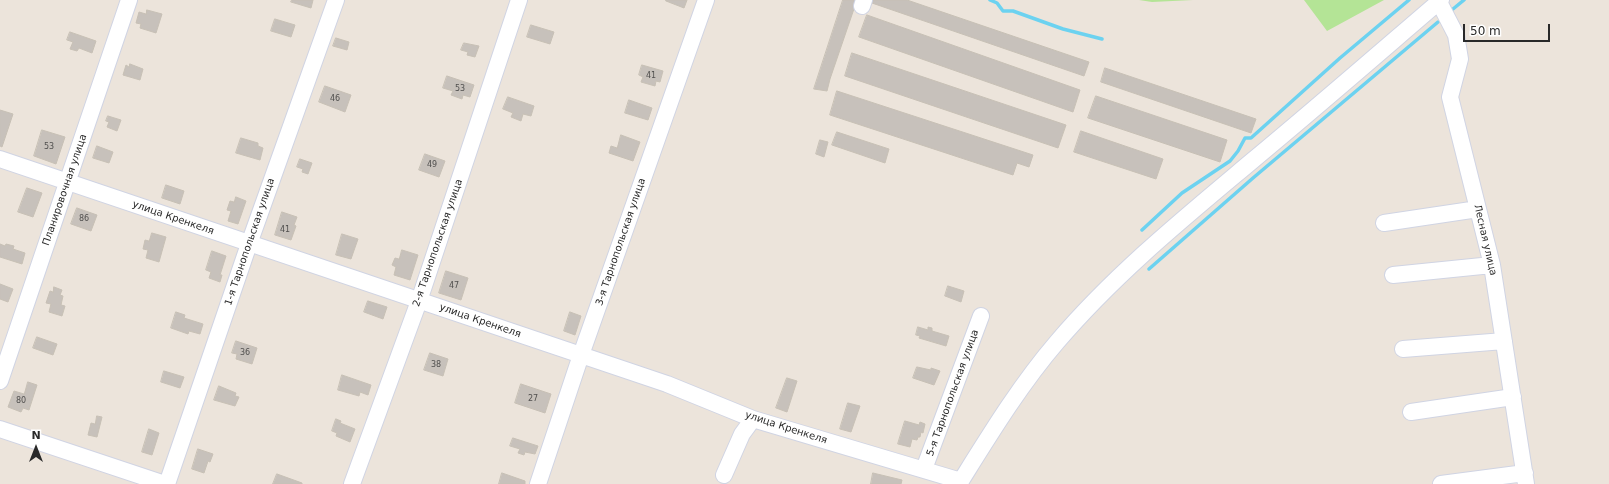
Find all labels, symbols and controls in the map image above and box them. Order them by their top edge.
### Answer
scale bar [1465,16,1552,42]
text: 50 m [1470,24,1501,38]
house number: 41 [646,71,656,81]
house number: 53 [455,84,465,94]
house number: 46 [330,94,340,104]
street label: Планировочная улица [40,133,90,247]
house number: 53 [44,142,54,152]
house number: 49 [427,160,437,170]
street label: 1-я Тарнопольская улица [223,177,277,307]
street label: 3-я Тарнопольская улица [594,177,648,307]
street label: 2-я Тарнопольская улица [411,178,465,308]
street label: улица Кренкеля [131,198,215,238]
street label: Лесная улица [1471,203,1499,277]
house number: 86 [79,214,89,224]
house number: 41 [280,225,290,235]
house number: 47 [449,281,459,291]
street label: улица Кренкеля [438,301,522,341]
street label: 5-я Тарнопольская улица [924,328,982,458]
house number: 36 [240,348,250,358]
house number: 38 [431,360,441,370]
house number: 27 [528,394,538,404]
house number: 80 [16,396,26,406]
street label: улица Кренкеля [743,409,829,447]
north arrow [16,428,56,468]
text: N [31,429,41,442]

